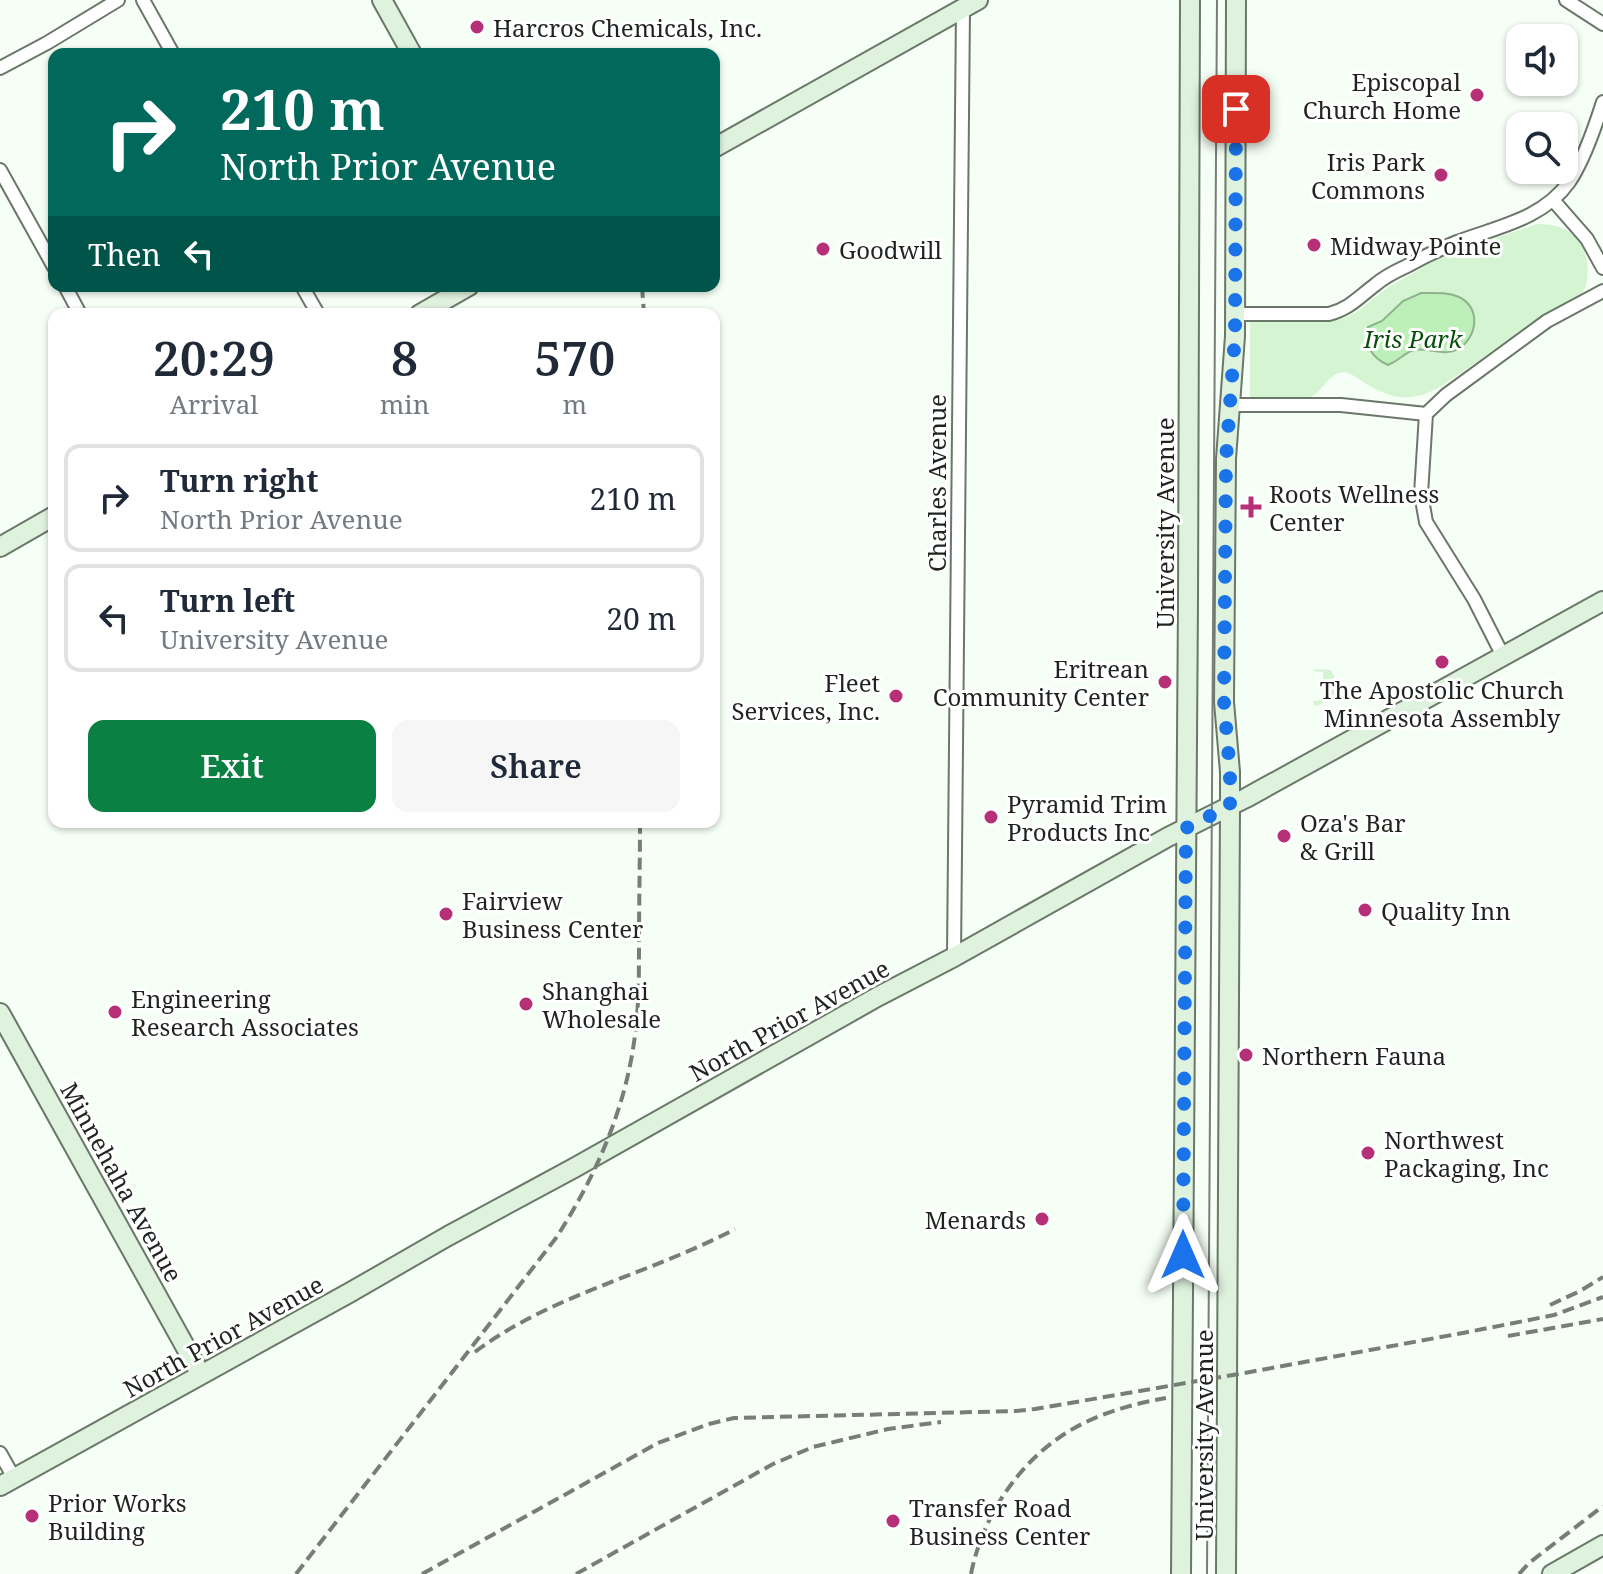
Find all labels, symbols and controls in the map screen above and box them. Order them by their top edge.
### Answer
place label: Harcros Chemicals, Inc. [493,11,762,44]
marker: Harcros Chemicals, Inc. [468,18,486,36]
map controls [1506,24,1578,184]
button: sound [1506,24,1578,96]
place label: Episcopal Church Home [1303,65,1462,126]
text: 210 m [220,70,385,146]
pin [1202,75,1270,143]
icon: right [88,80,192,184]
marker: Episcopal Church Home [1468,86,1486,104]
icon: arrive [1214,87,1258,131]
button: search [1506,112,1578,184]
text: North Prior Avenue [220,142,556,191]
place label: Iris Park Commons [1311,145,1426,206]
marker: Iris Park Commons [1432,166,1450,184]
place label: Midway Pointe [1330,229,1501,262]
icon: left [177,232,221,276]
place label: Goodwill [839,233,942,266]
text: Then [88,234,161,275]
marker: Midway Pointe [1305,236,1323,254]
marker: Goodwill [814,240,832,258]
park label: Iris Park [1363,322,1464,355]
text: 20:29 [153,325,275,390]
text: 8 [391,325,418,390]
text: 570 [534,325,615,390]
text: Arrival [169,386,258,422]
text: min [380,386,429,422]
text: m [562,386,587,422]
street label: Charles Avenue [920,394,953,572]
street label: University Avenue [1148,418,1181,628]
text: Turn right [160,460,318,501]
icon: right [92,476,136,520]
place label: Roots Wellness Center [1269,477,1439,538]
text: 210 m [590,478,676,519]
marker: Roots Wellness Center [1240,496,1262,518]
text: North Prior Avenue [160,501,403,537]
text: Turn left [160,580,295,621]
icon: left [92,596,136,640]
text: 20 m [606,598,676,639]
text: University Avenue [160,621,389,657]
place label: Eritrean Community Center [933,652,1149,713]
marker: The Apostolic Church Minnesota Assembly [1433,653,1451,671]
place label: Fleet Services, Inc. [731,666,880,727]
marker: Eritrean Community Center [1156,673,1174,691]
place label: The Apostolic Church Minnesota Assembly [1320,673,1564,734]
marker: Fleet Services, Inc. [887,687,905,705]
button: Exit [88,720,376,812]
button: Share [392,720,680,812]
place label: Pyramid Trim Products Inc [1007,787,1167,848]
place label: Oza's Bar & Grill [1300,806,1405,867]
marker: Pyramid Trim Products Inc [982,808,1000,826]
marker: Oza's Bar & Grill [1275,827,1293,845]
place label: Fairview Business Center [462,884,643,945]
place label: Quality Inn [1381,894,1511,927]
marker: Quality Inn [1356,901,1374,919]
marker: Fairview Business Center [437,905,455,923]
street label: North Prior Avenue [683,951,895,1089]
place label: Shanghai Wholesale [542,974,661,1035]
place label: Engineering Research Associates [131,982,359,1043]
marker: Shanghai Wholesale [517,995,535,1013]
marker: Engineering Research Associates [106,1003,124,1021]
place label: Northern Fauna [1262,1039,1446,1072]
marker: Northern Fauna [1237,1046,1255,1064]
street label: Minnehaha Avenue [53,1076,191,1288]
place label: Northwest Packaging, Inc [1384,1123,1549,1184]
marker: Northwest Packaging, Inc [1359,1144,1377,1162]
place label: Menards [925,1203,1026,1236]
marker: Menards [1033,1210,1051,1228]
position arrow [1141,1213,1225,1297]
street label: North Prior Avenue [117,1267,329,1405]
street label: University Avenue [1187,1330,1220,1540]
place label: Prior Works Building [48,1486,187,1547]
place label: Transfer Road Business Center [909,1491,1090,1552]
marker: Prior Works Building [23,1507,41,1525]
marker: Transfer Road Business Center [884,1512,902,1530]

